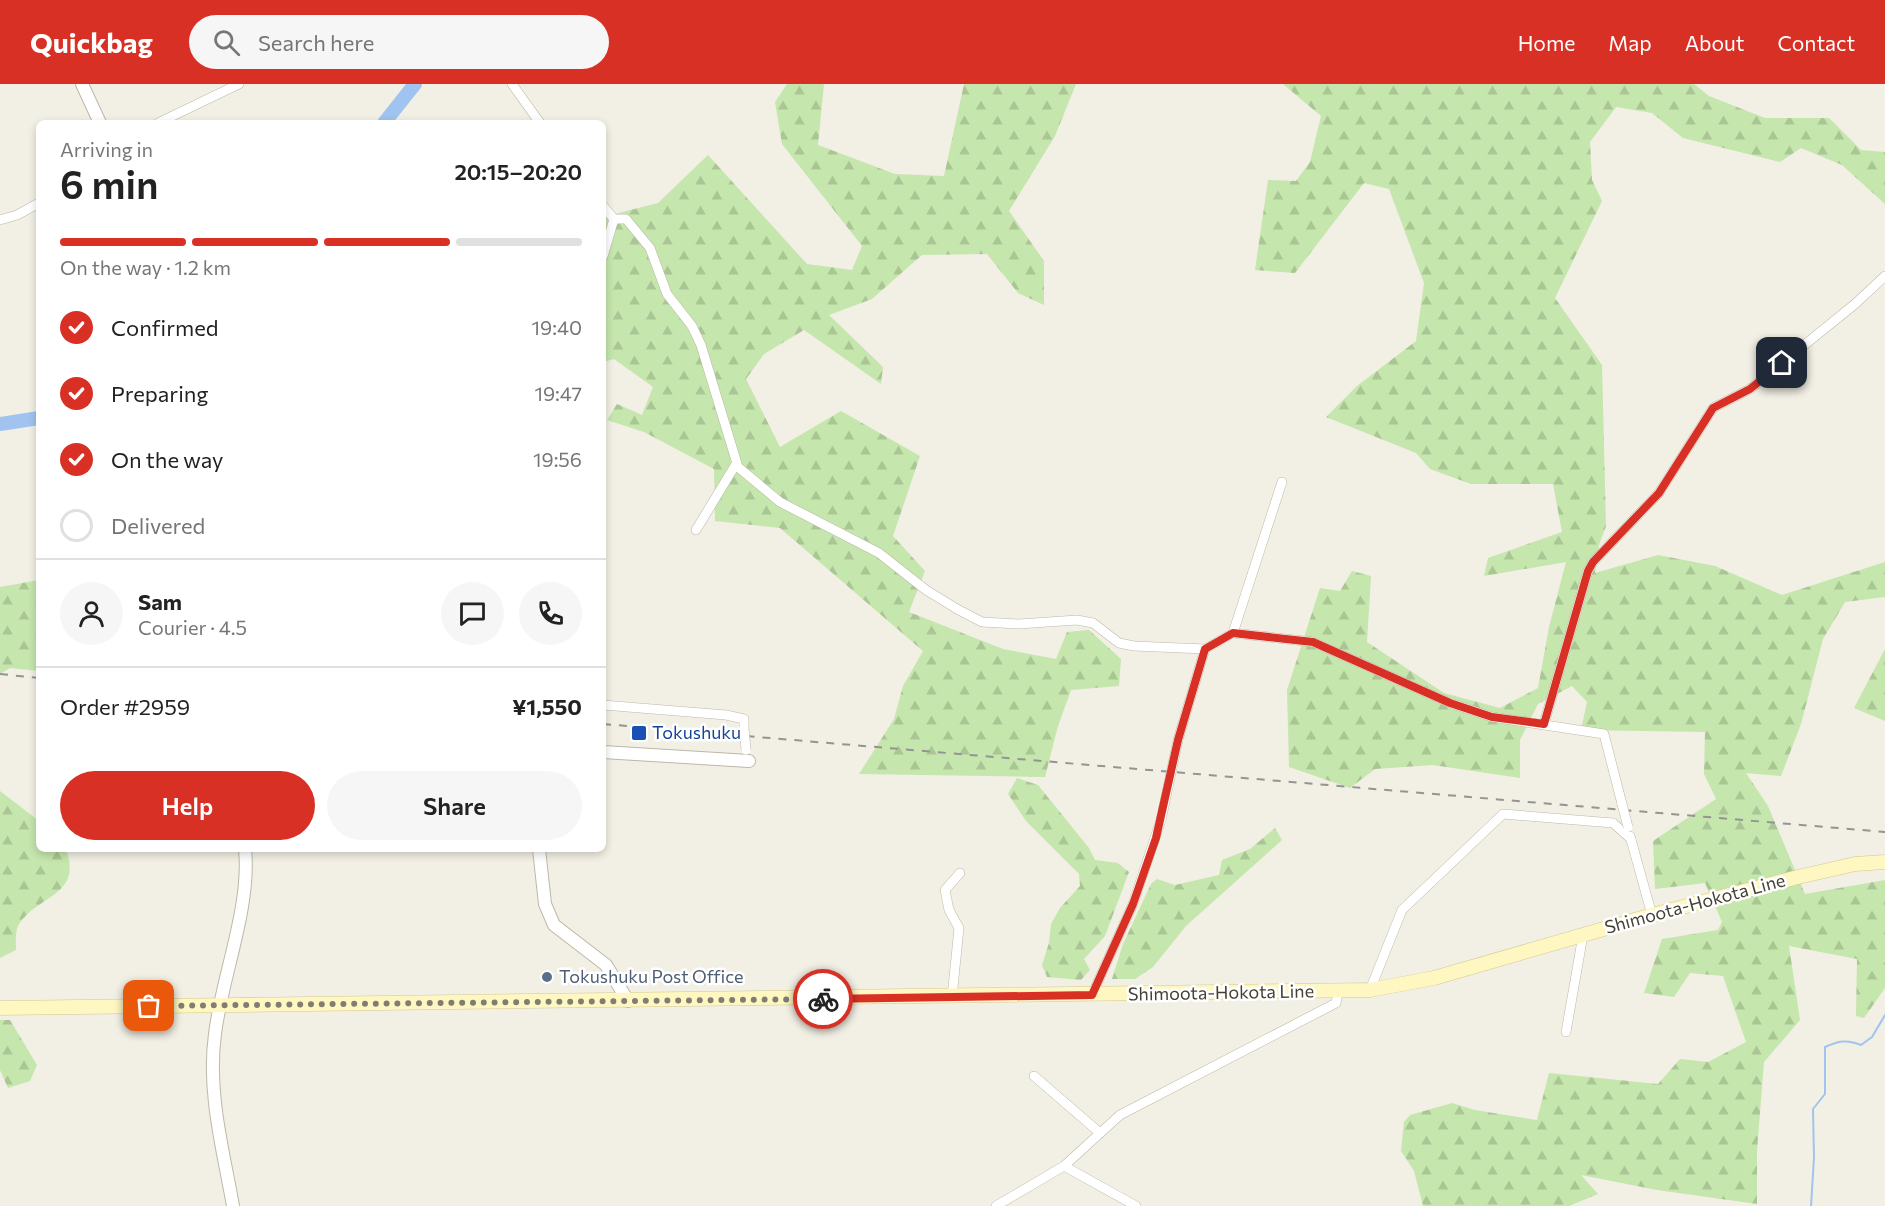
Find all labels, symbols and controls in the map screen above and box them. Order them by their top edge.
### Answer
search box [189,15,609,69]
text: Quickbag [30,25,153,59]
icon: search [210,26,243,59]
text: Search here [258,29,374,56]
text: Home [1518,30,1575,55]
text: Map [1608,30,1652,55]
text: About [1685,30,1744,55]
text: Contact [1777,30,1855,55]
text: Arriving in [60,137,153,161]
text: 20:15–20:20 [454,158,582,185]
text: 6 min [60,159,158,207]
text: On the way · 1.2 km [60,255,231,279]
icon: check [60,311,93,344]
text: Confirmed [111,314,218,341]
text: 19:40 [532,315,582,339]
pin [1756,337,1807,388]
icon: home [1765,346,1798,379]
icon: check [60,377,93,410]
text: Preparing [111,380,208,407]
text: 19:47 [534,381,582,405]
icon: check [60,443,93,476]
text: On the way [111,446,223,473]
text: 19:56 [533,447,582,471]
text: Delivered [111,512,205,539]
button: person [60,582,123,645]
button: chat [441,582,504,645]
button: phone [519,582,582,645]
text: Sam [138,588,182,615]
text: Courier · 4.5 [138,615,247,639]
text: Order #2959 [60,693,190,720]
text: ¥1,550 [512,693,582,720]
place label: Tokushuku [652,721,741,743]
marker: Tokushuku [630,724,648,742]
button: Help [60,771,315,840]
button: Share [327,771,582,840]
street label: Shimoota-Hokota Line [1602,868,1788,938]
place label: Tokushuku Post Office [559,965,744,987]
courier [793,969,853,1029]
marker: Tokushuku Post Office [540,970,554,984]
street label: Shimoota-Hokota Line [1128,979,1314,1005]
pin [123,980,174,1031]
icon: bike [807,983,840,1016]
icon: bag [132,989,165,1022]

